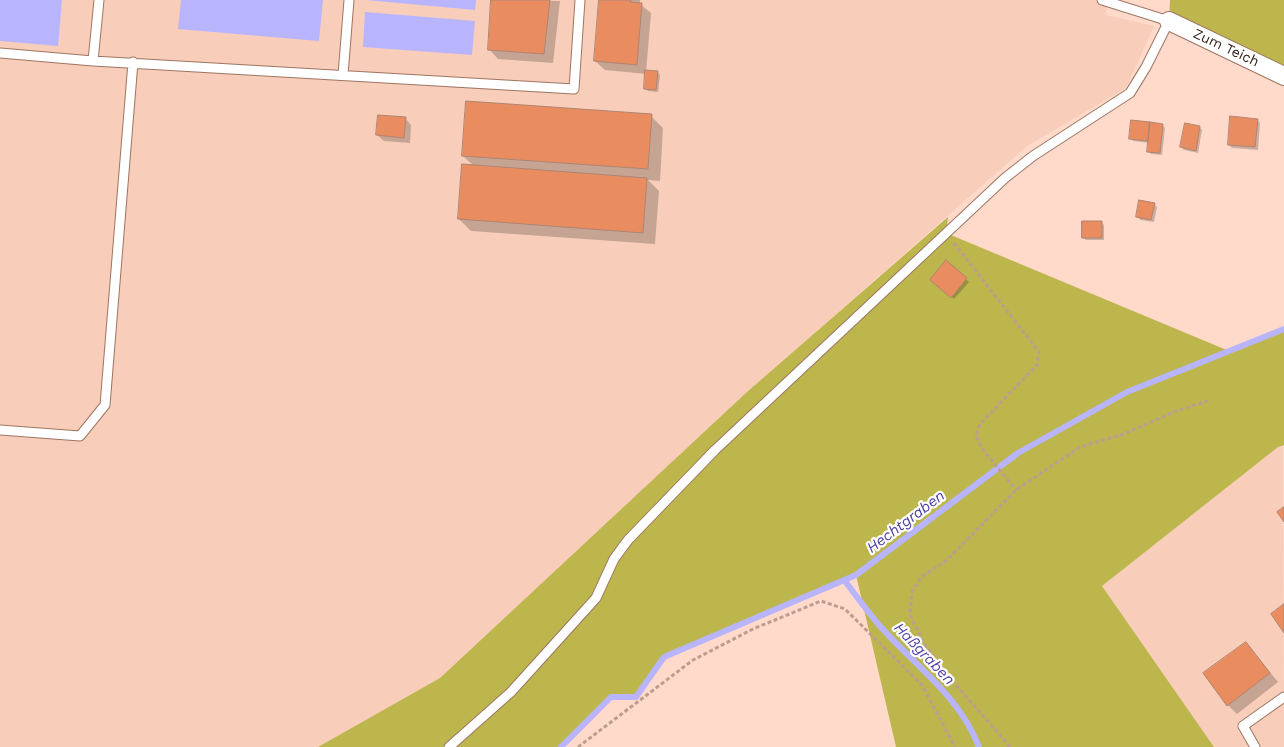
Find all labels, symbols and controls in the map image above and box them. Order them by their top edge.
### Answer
street label: Zum Teich [1190,25,1262,71]
water label: Hechtgraben [863,487,949,557]
water label: Haßgraben [890,619,958,689]

